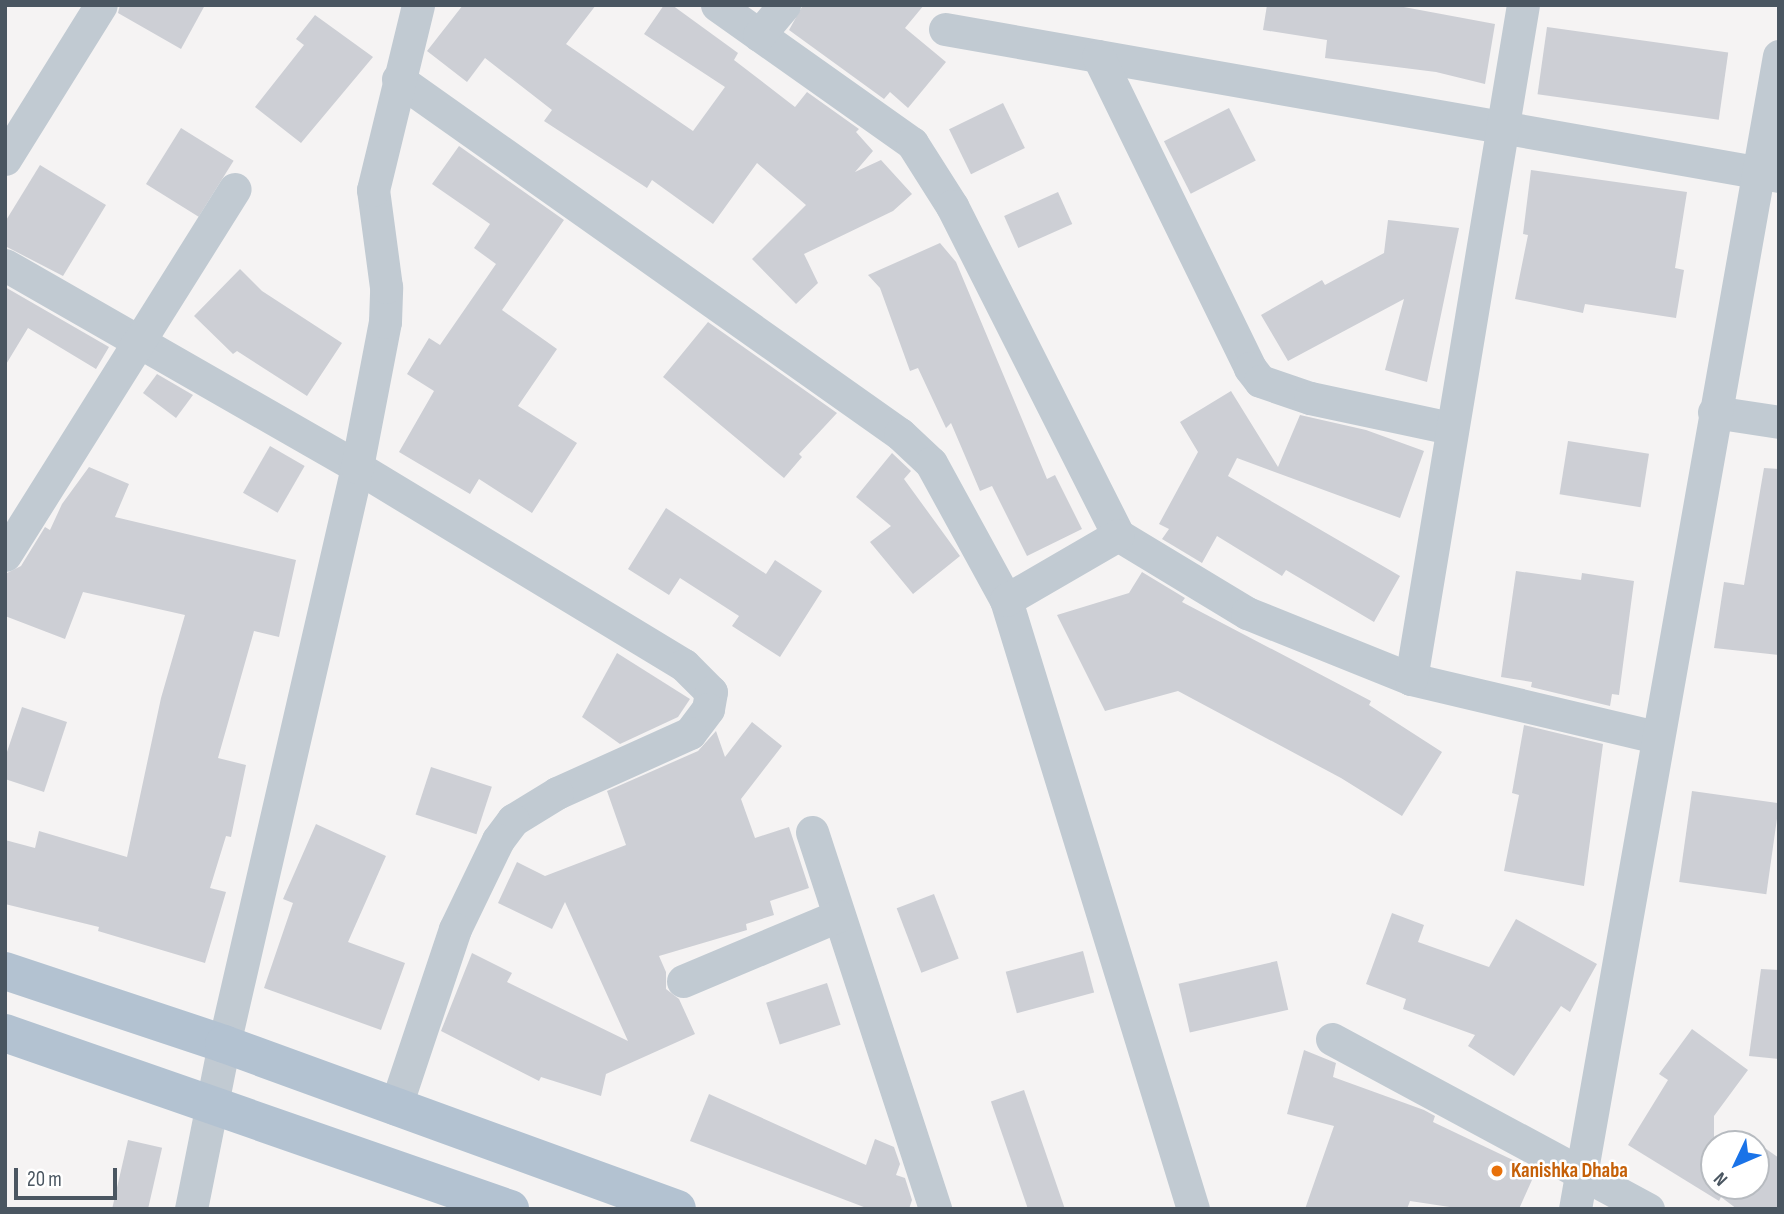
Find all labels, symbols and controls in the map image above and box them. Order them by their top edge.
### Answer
north arrow [1700,1130,1770,1200]
scale bar [18,1154,121,1198]
place label: Kanishka Dhaba [1511,1158,1628,1184]
marker: Kanishka Dhaba [1489,1163,1505,1179]
text: 20 m [27,1167,62,1192]
text: N [1709,1167,1733,1190]

